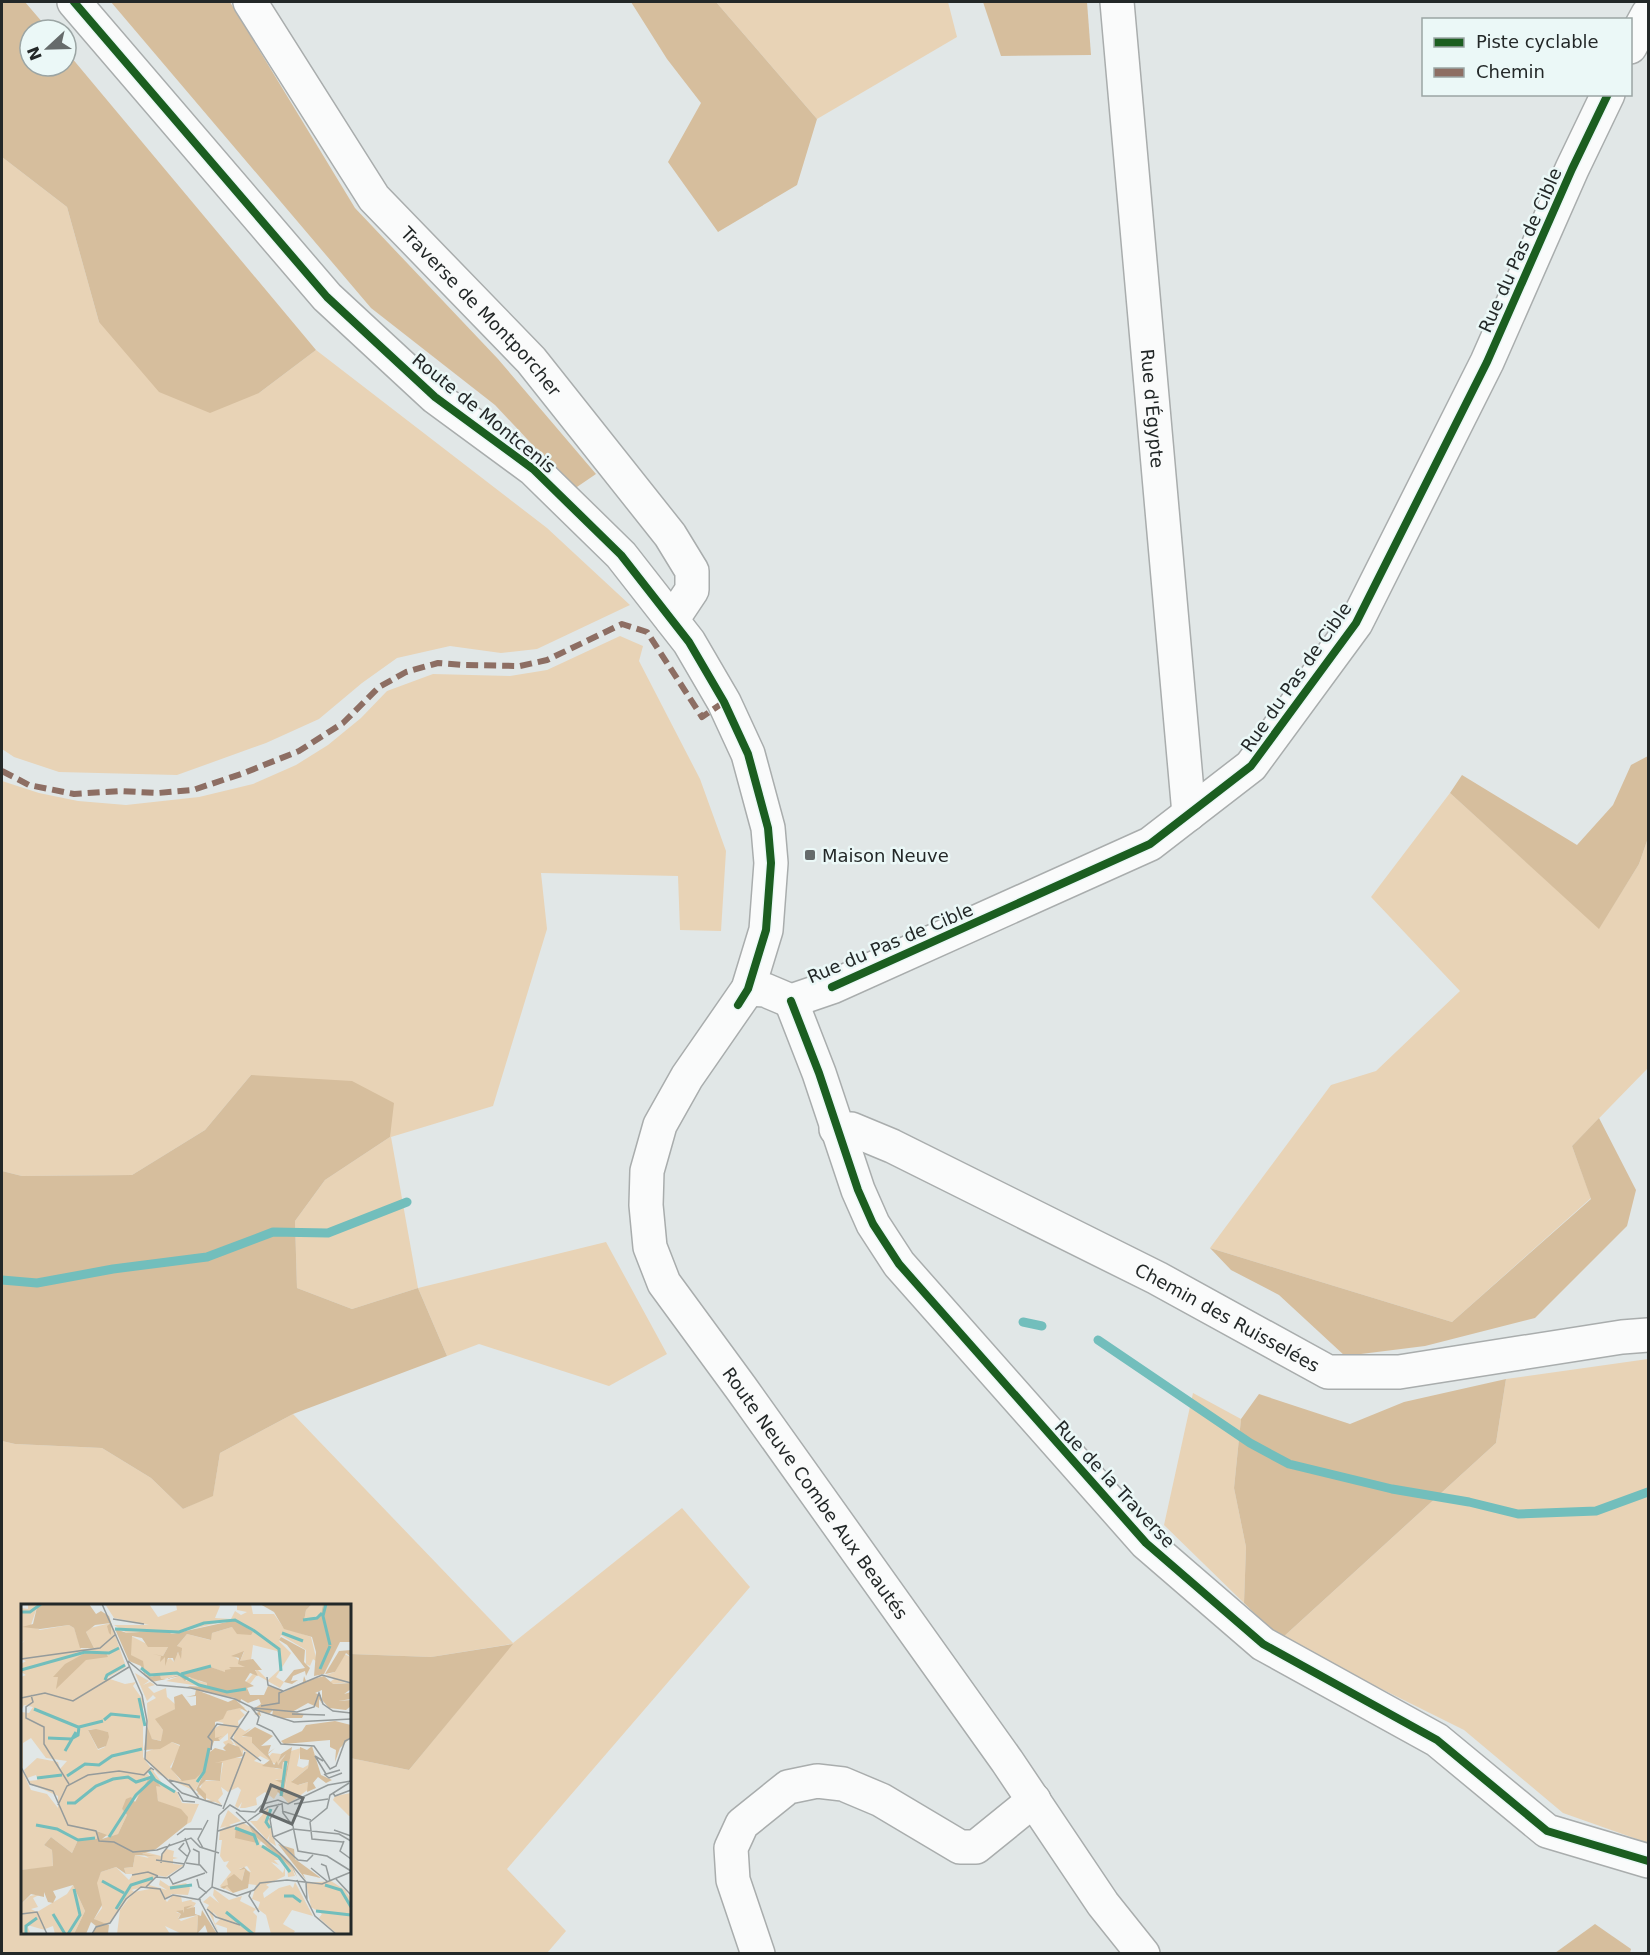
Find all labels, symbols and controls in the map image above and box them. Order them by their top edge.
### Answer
north arrow [18,18,78,78]
legend [1422,18,1632,96]
text: Piste cyclable [1476,31,1599,52]
text: N [23,44,46,63]
text: Chemin [1476,61,1545,82]
street label: Rue du Pas de Cible [1474,164,1566,336]
street label: Traverse de Montporcher [396,221,566,401]
street label: Rue d'Égypte [1137,348,1169,469]
street label: Route de Montcenis [408,349,560,477]
street label: Rue du Pas de Cible [1236,598,1356,756]
place label: Maison Neuve [822,845,949,866]
marker: Maison Neuve [803,848,817,862]
street label: Rue du Pas de Cible [804,899,976,987]
street label: Chemin des Ruisselées [1132,1258,1323,1376]
street label: Route Neuve Combe Aux Beautés [719,1363,913,1623]
street label: Rue de la Traverse [1051,1416,1179,1552]
inset map [21,1604,351,1934]

